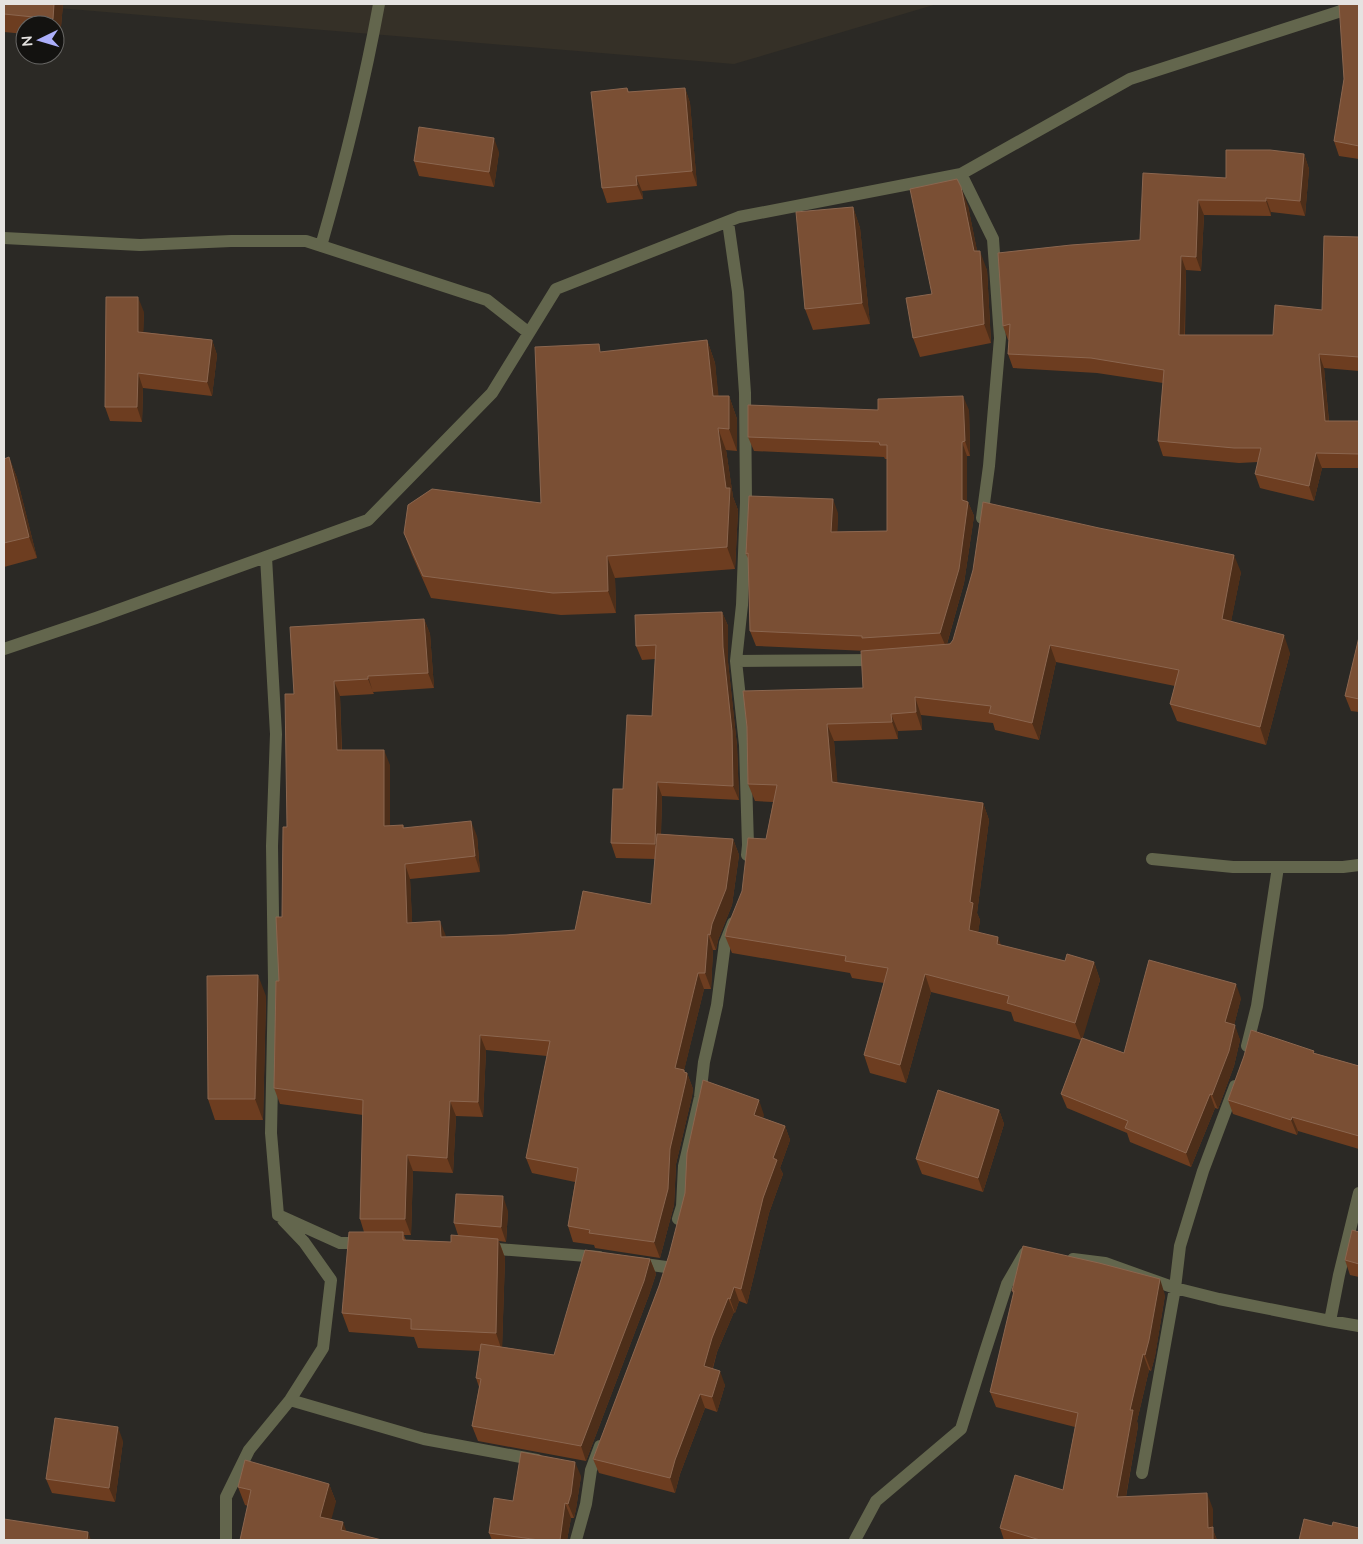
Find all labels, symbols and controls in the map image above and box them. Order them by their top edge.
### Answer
north arrow [15,15,65,65]
text: N [18,35,35,47]

